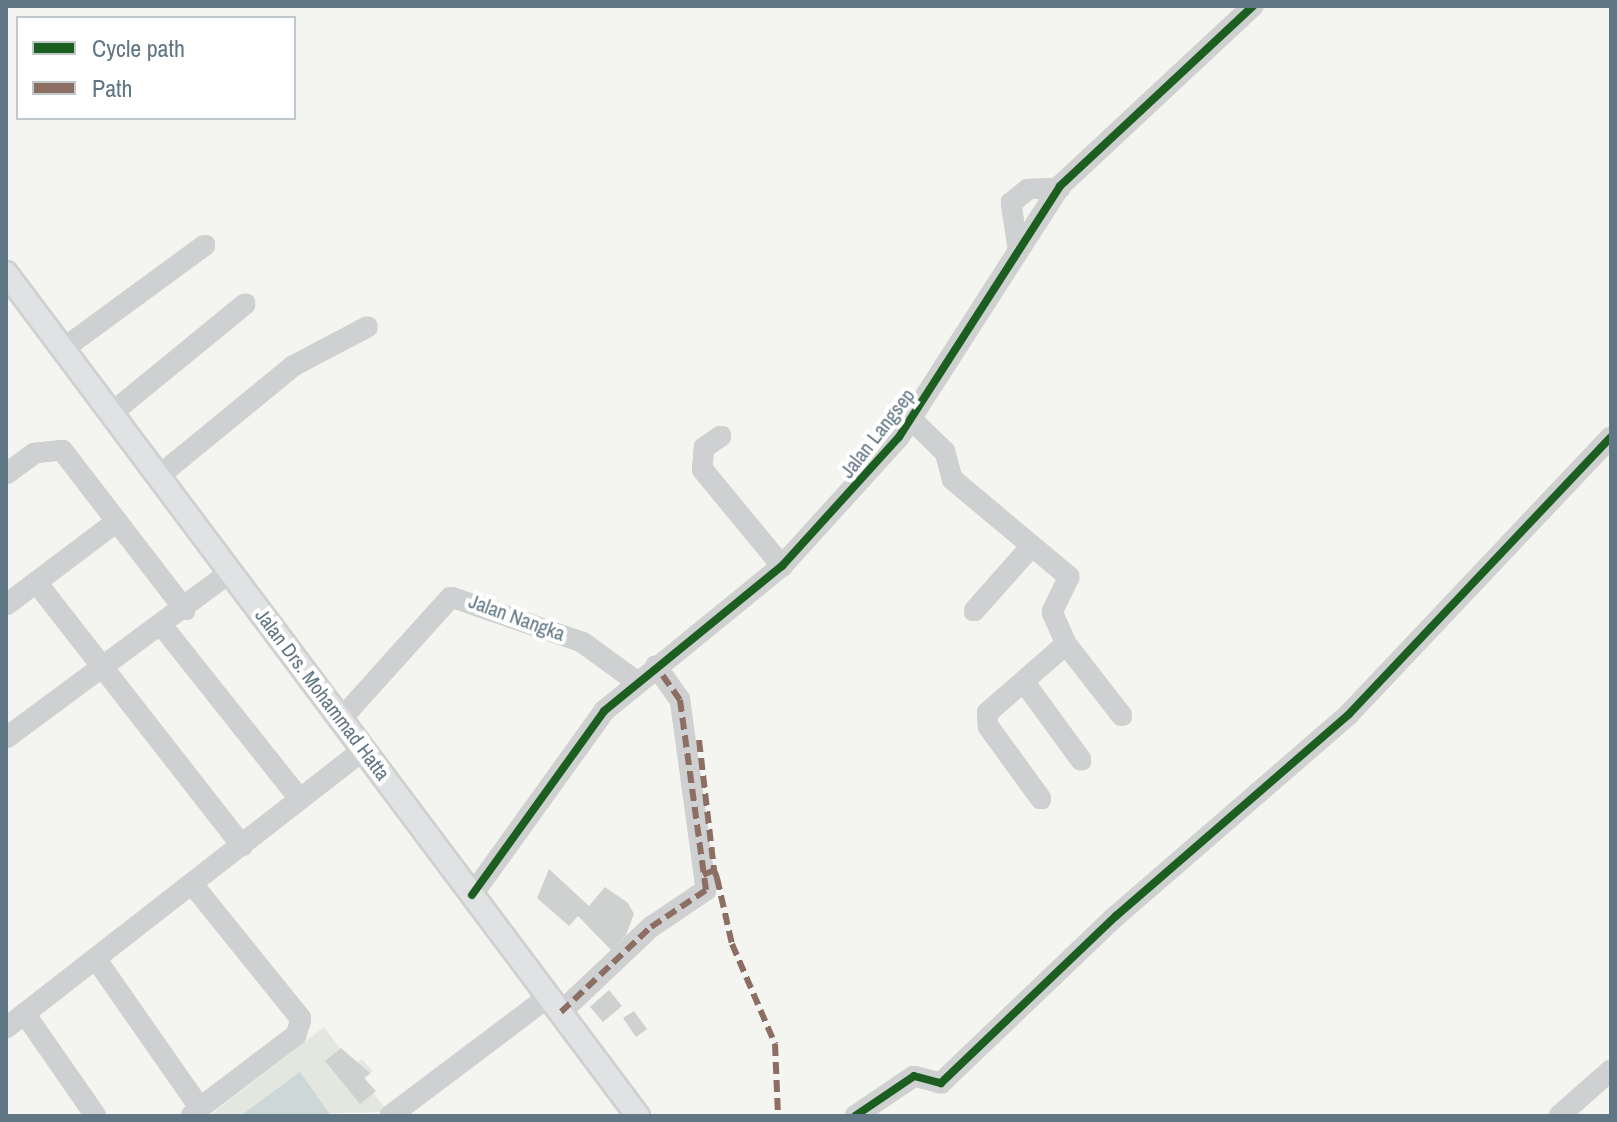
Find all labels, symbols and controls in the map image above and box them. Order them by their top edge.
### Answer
legend [16,16,296,120]
text: Cycle path [92,32,185,64]
text: Path [92,72,133,104]
street label: Jalan Langsep [835,384,919,482]
street label: Jalan Nangka [466,589,568,645]
street label: Jalan Drs. Mohammad Hatta [251,603,395,785]

